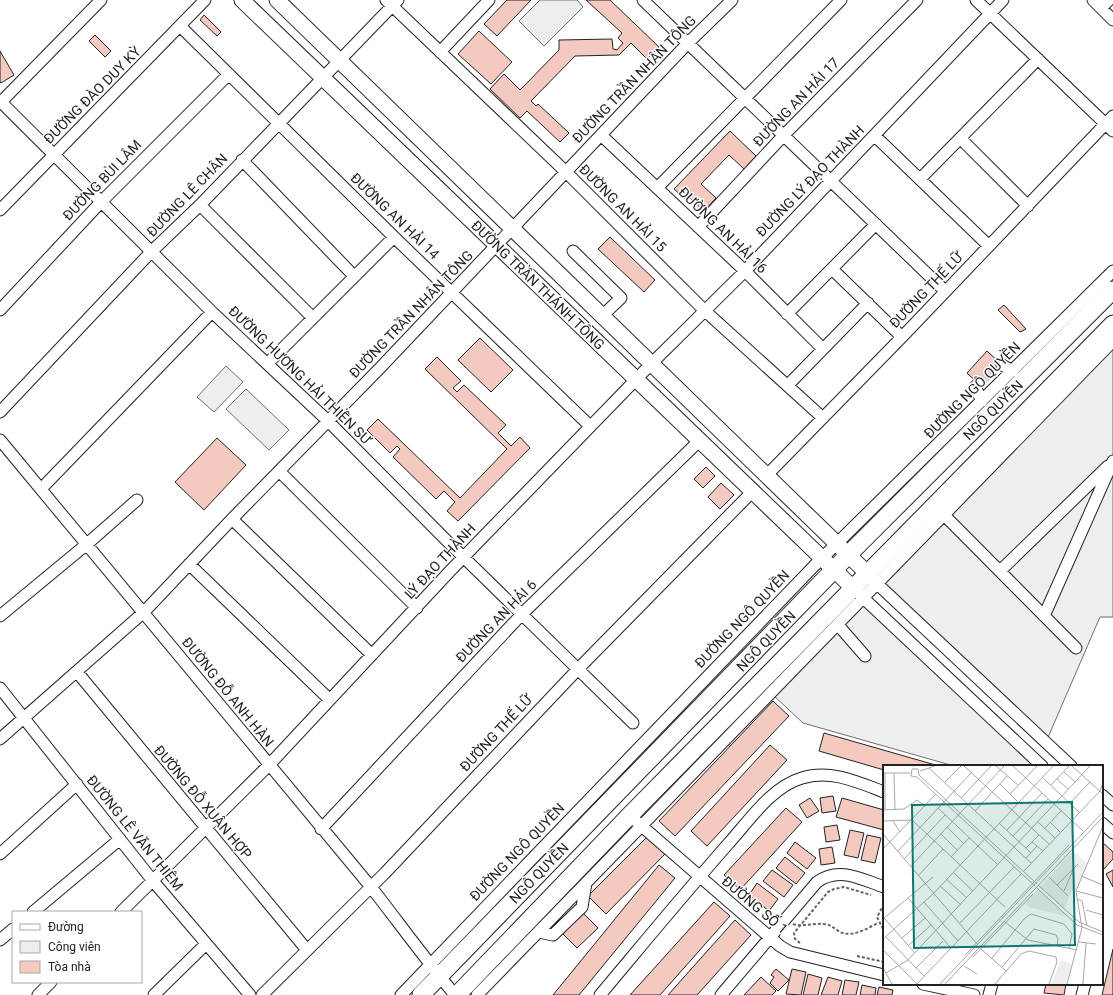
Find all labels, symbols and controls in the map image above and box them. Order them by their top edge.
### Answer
street label: ĐƯỜNG TRẦN NHÂN TÔNG [567,11,699,146]
street label: ĐƯỜNG ĐÀO DUY KỲ [39,42,144,147]
street label: ĐƯỜNG AN HẢI 17 [749,54,842,149]
street label: ĐƯỜNG LÝ ĐẠO THÀNH [752,121,867,240]
street label: ĐƯỜNG BÙI LÂM [59,136,145,224]
street label: ĐƯỜNG LÊ CHÂN [143,150,231,240]
street label: ĐƯỜNG AN HẢI 15 [576,160,671,255]
street label: ĐƯỜNG AN HẢI 14 [348,169,443,262]
street label: ĐƯỜNG AN HẢI 16 [676,183,771,276]
street label: ĐƯỜNG TRẦN THÁNH TÔNG [468,216,609,353]
street label: ĐƯỜNG TRẦN NHÂN TÔNG [344,246,476,381]
street label: ĐƯỜNG THẾ LỮ [885,247,967,331]
street label: ĐƯỜNG HƯƠNG HẢI THIỀN SƯ [225,301,377,448]
street label: ĐƯỜNG NGÔ QUYỀN [920,338,1024,442]
street label: NGÔ QUYỀN [960,377,1026,443]
street label: LÝ ĐẠO THÀNH [401,520,479,602]
street label: ĐƯỜNG NGÔ QUYỀN [691,567,793,671]
street label: ĐƯỜNG AN HẢI 6 [452,576,540,666]
street label: NGÔ QUYỀN [733,607,799,675]
street label: ĐƯỜNG ĐỖ ANH HÀN [179,633,279,750]
street label: ĐƯỜNG THẾ LỮ [455,689,536,774]
street label: ĐƯỜNG ĐỖ XUÂN HỢP [151,741,257,862]
inset map [883,765,1103,985]
street label: ĐƯỜNG LÊ VĂN THIÊM [84,771,187,894]
street label: ĐƯỜNG NGÔ QUYỀN [466,800,568,904]
street label: NGÔ QUYỀN [506,839,572,907]
street label: ĐƯỜNG SỐ 1 [719,871,792,937]
legend [12,911,142,983]
text: Đường [48,920,84,934]
text: Công viên [48,940,101,954]
text: Tòa nhà [48,960,91,974]

